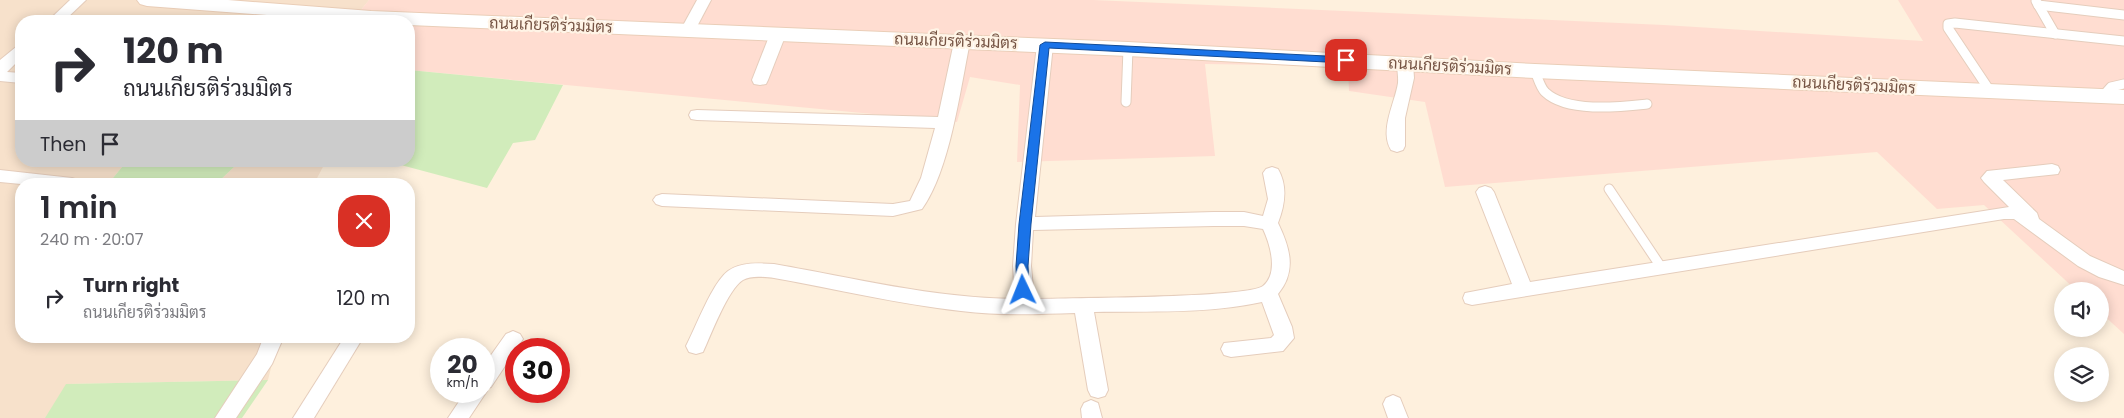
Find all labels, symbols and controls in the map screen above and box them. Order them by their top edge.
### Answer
street label: ถนนเกียรติร่วมมิตร [489,11,613,39]
text: 120 m [123,26,223,75]
street label: ถนนเกียรติร่วมมิตร [894,27,1018,55]
icon: right [40,35,105,100]
pin [1325,39,1367,81]
icon: arrive [1332,46,1360,74]
street label: ถนนเกียรติร่วมมิตร [1388,51,1513,81]
street label: ถนนเกียรติร่วมมิตร [1792,70,1917,100]
text: ถนนเกียรติร่วมมิตร [123,73,293,104]
icon: arrive [96,130,124,158]
text: Then [40,131,86,158]
text: 1 min [40,186,118,229]
button: close [338,195,390,247]
text: 240 m · 20:07 [40,228,143,251]
position arrow [996,263,1048,315]
text: Turn right [83,272,179,299]
map controls [2054,282,2109,402]
button: sound [2054,282,2109,337]
icon: right [40,284,68,312]
text: 120 m [336,285,390,312]
text: ถนนเกียรติร่วมมิตร [83,301,207,324]
speed limit sign: 30 [505,338,570,403]
text: 20 [447,347,478,382]
button: layers [2054,347,2109,402]
text: km/h [447,374,478,391]

